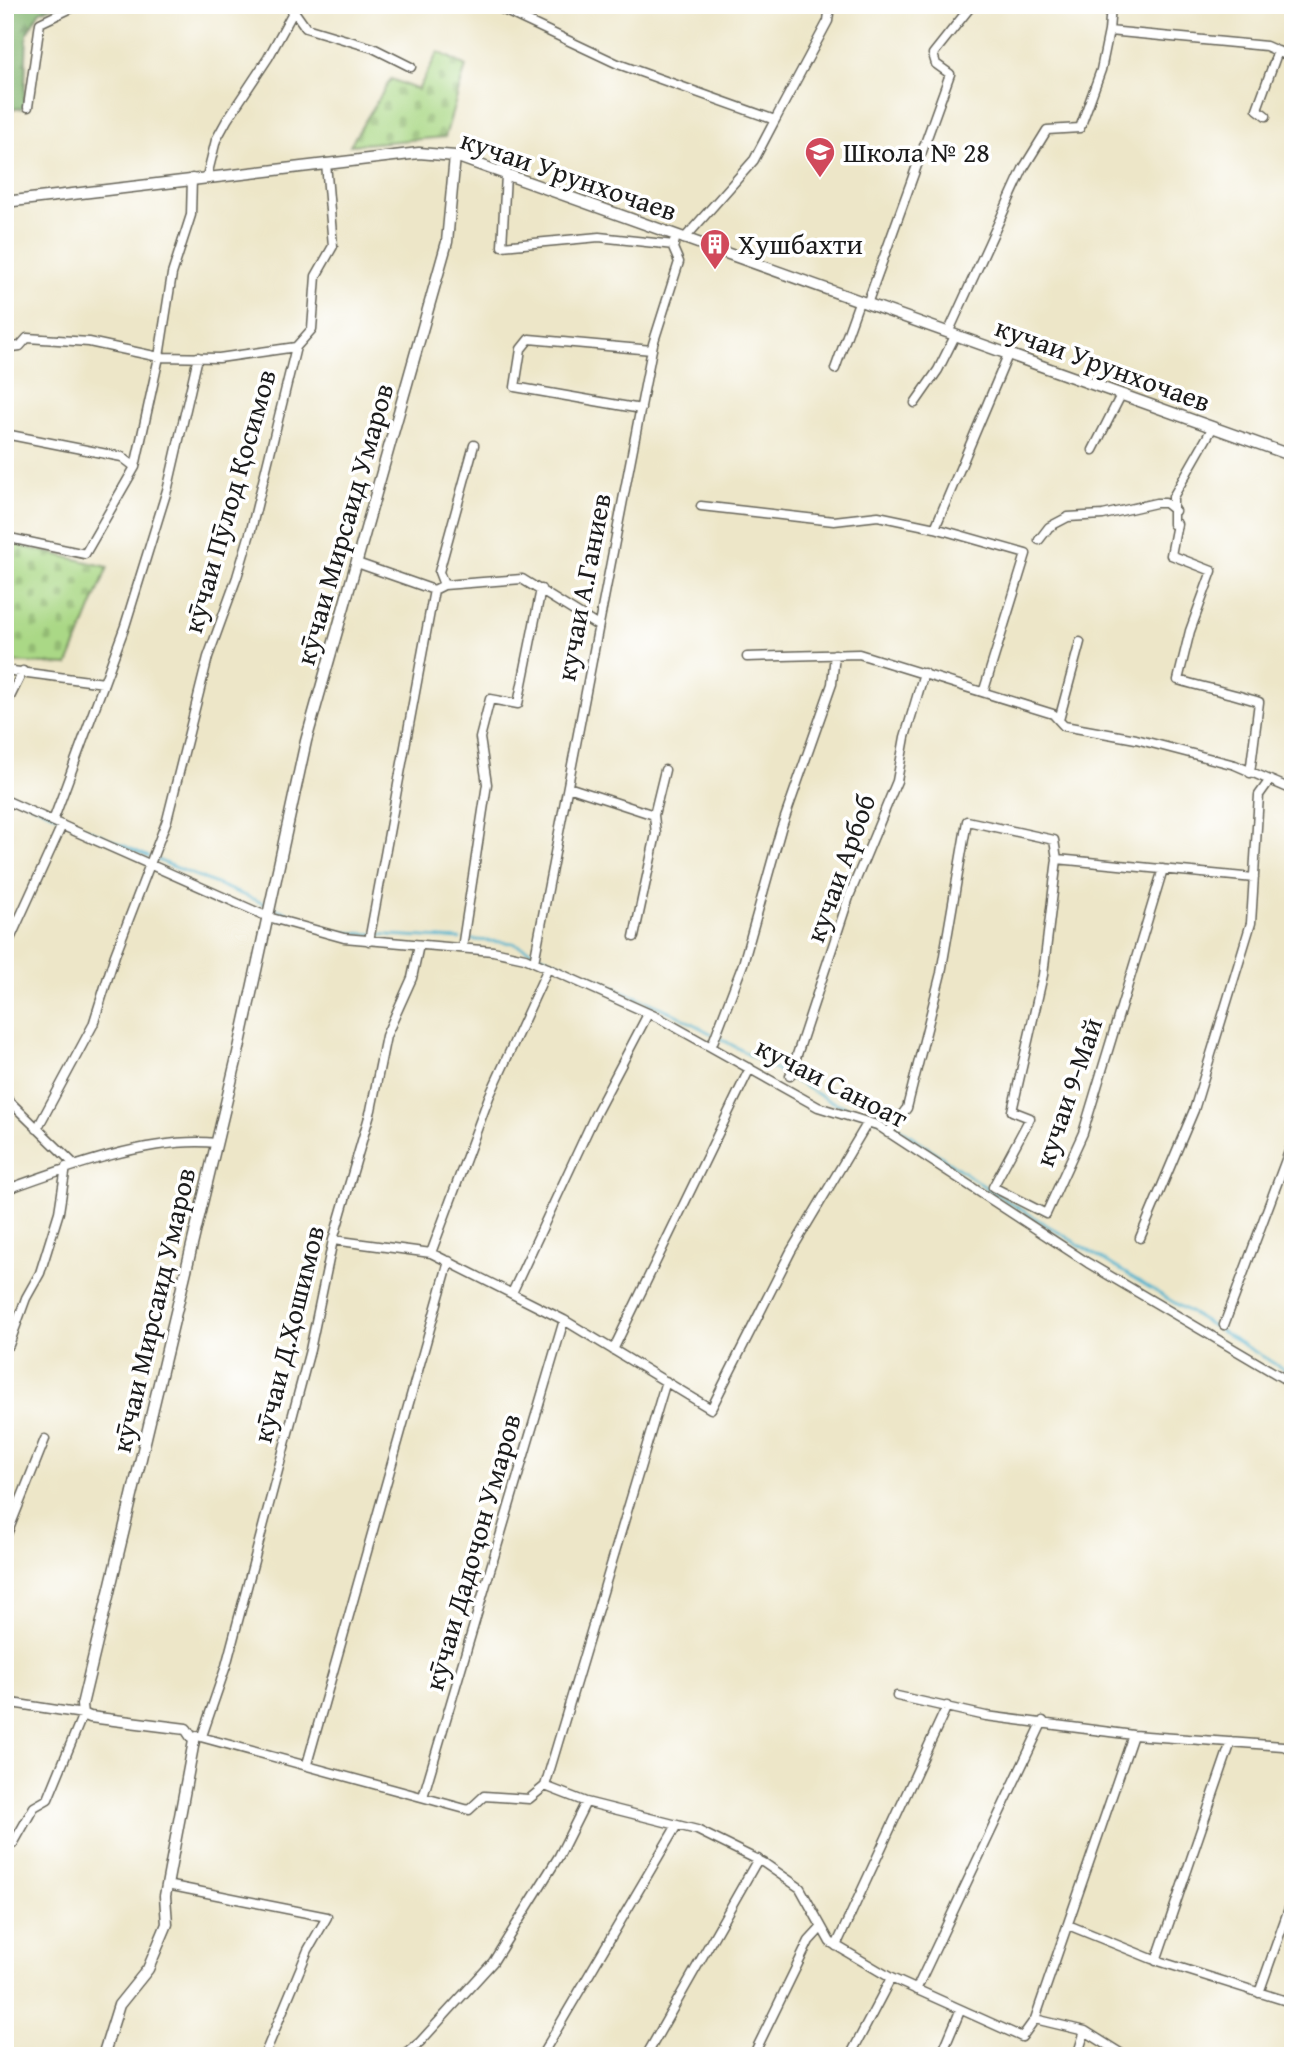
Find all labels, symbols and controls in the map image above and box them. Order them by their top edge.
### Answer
street label: кучаи Урунхочаев [455,118,683,231]
place label: Школа № 28 [843,131,990,172]
school or university icon: Школа № 28 [803,135,837,179]
place label: Хушбахти [738,223,863,264]
building icon: Хушбахти [698,227,732,271]
street label: кучаи Урунхочаев [990,306,1217,422]
street label: кӯчаи Пӯлод Қосимов [171,364,286,637]
street label: кӯчаи Мирсаид Умаров [284,378,403,669]
street label: кучаи А.Ганиев [544,490,621,684]
street label: кучаи Арбоб [794,788,885,948]
street label: кучаи 9-Май [1023,1012,1112,1172]
street label: кучаи Саноат [749,1026,916,1138]
street label: кӯчаи Мирсаид Умаров [100,1163,205,1456]
street label: кӯчаи Д.Ҳошимов [241,1221,334,1447]
street label: кӯчаи Дадоҷон Умаров [412,1409,531,1695]

